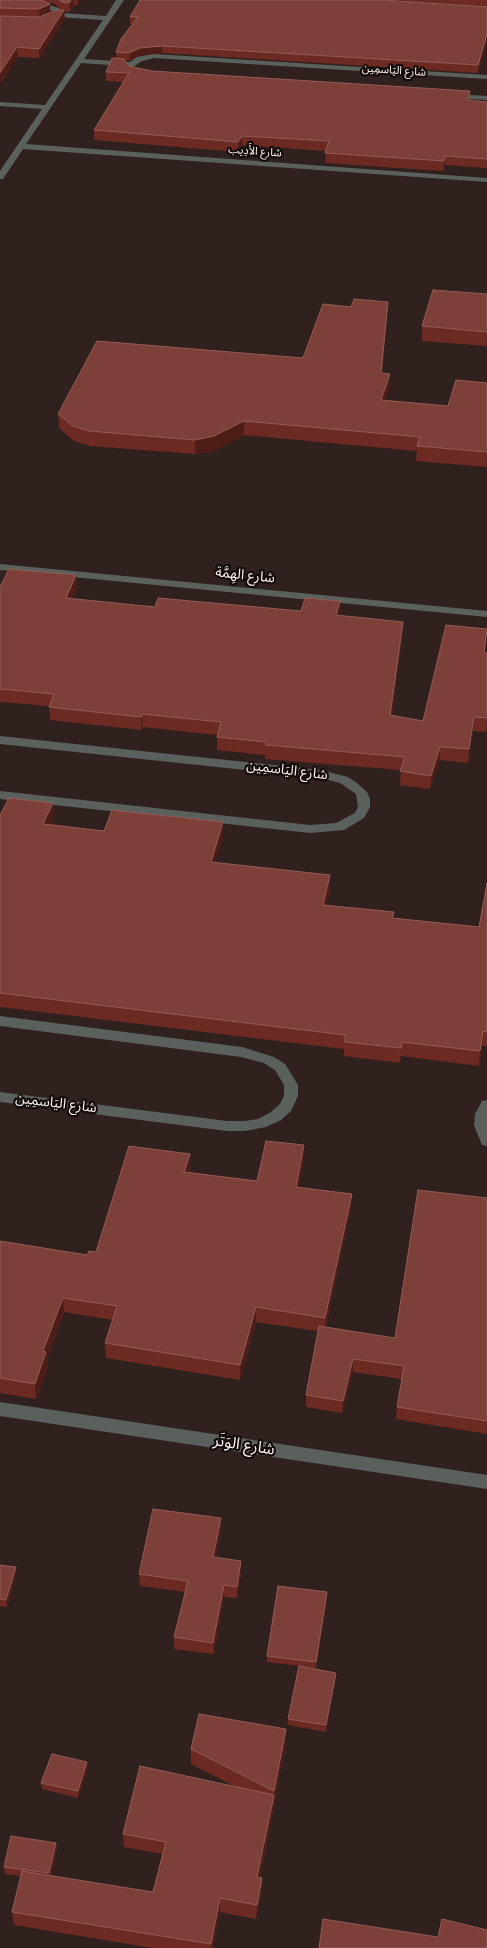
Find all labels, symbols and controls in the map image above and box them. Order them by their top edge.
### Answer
street label: شارع اليَاسمِين [362,62,426,80]
street label: شارع الأَدِيب [228,144,282,160]
street label: شارع الهِمَّة [214,565,276,587]
street label: شارع اليَاسمِين [245,758,329,784]
street label: شارع اليَاسمِين [14,1091,98,1117]
street label: شارع الوَتَر [212,1432,276,1460]

